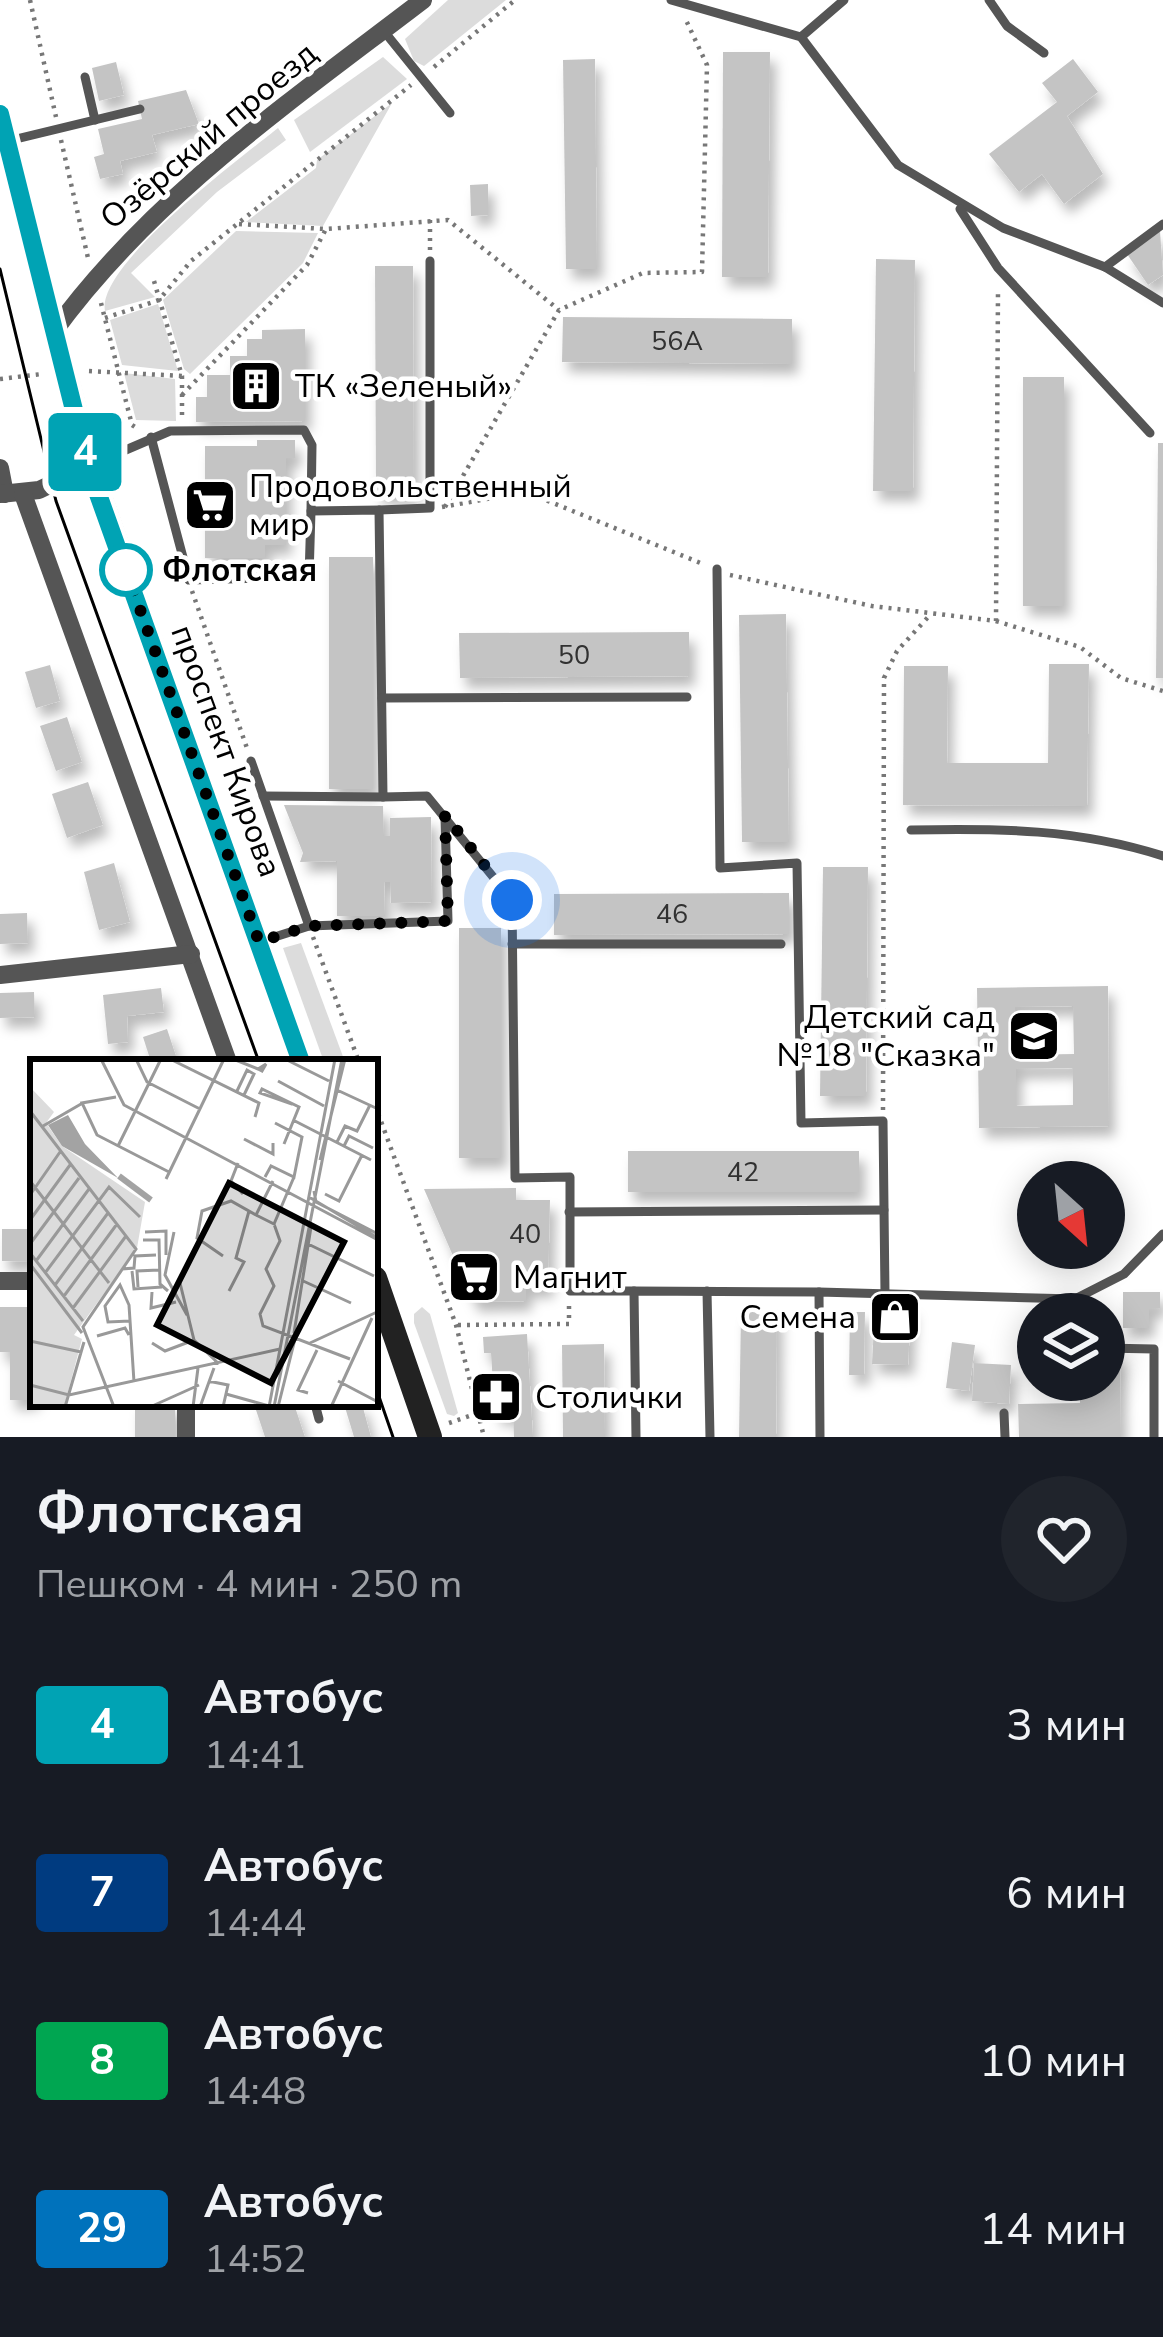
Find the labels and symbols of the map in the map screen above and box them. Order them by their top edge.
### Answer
street label: Озёрский проезд [91,32,327,240]
house number: 56А [651,323,703,360]
building icon: ТК «Зеленый» [228,358,284,414]
place label: ТК «Зеленый» [295,364,512,409]
line badge: 4 [46,413,124,491]
place label: Продовольственный мир [249,464,572,547]
supermarket icon: Продовольственный мир [182,477,238,533]
marker: Флотская [101,545,151,595]
place label: Флотская [162,548,317,593]
street label: проспект Кирова [159,619,293,883]
house number: 50 [558,637,590,674]
your location [482,870,542,930]
house number: 46 [656,896,688,933]
place label: Детский сад №18 "Сказка" [777,995,995,1078]
school or university icon: Детский сад №18 "Сказка" [1006,1008,1062,1064]
inset map [30,1059,378,1407]
house number: 42 [727,1154,759,1191]
north arrow [1017,1161,1125,1269]
house number: 40 [509,1216,541,1253]
supermarket icon: Магнит [446,1249,502,1305]
place label: Магнит [513,1255,627,1300]
shop icon: Семена [867,1289,923,1345]
place label: Семена [739,1295,856,1340]
pharmacy icon: Столички [468,1369,524,1425]
place label: Столички [535,1375,683,1420]

